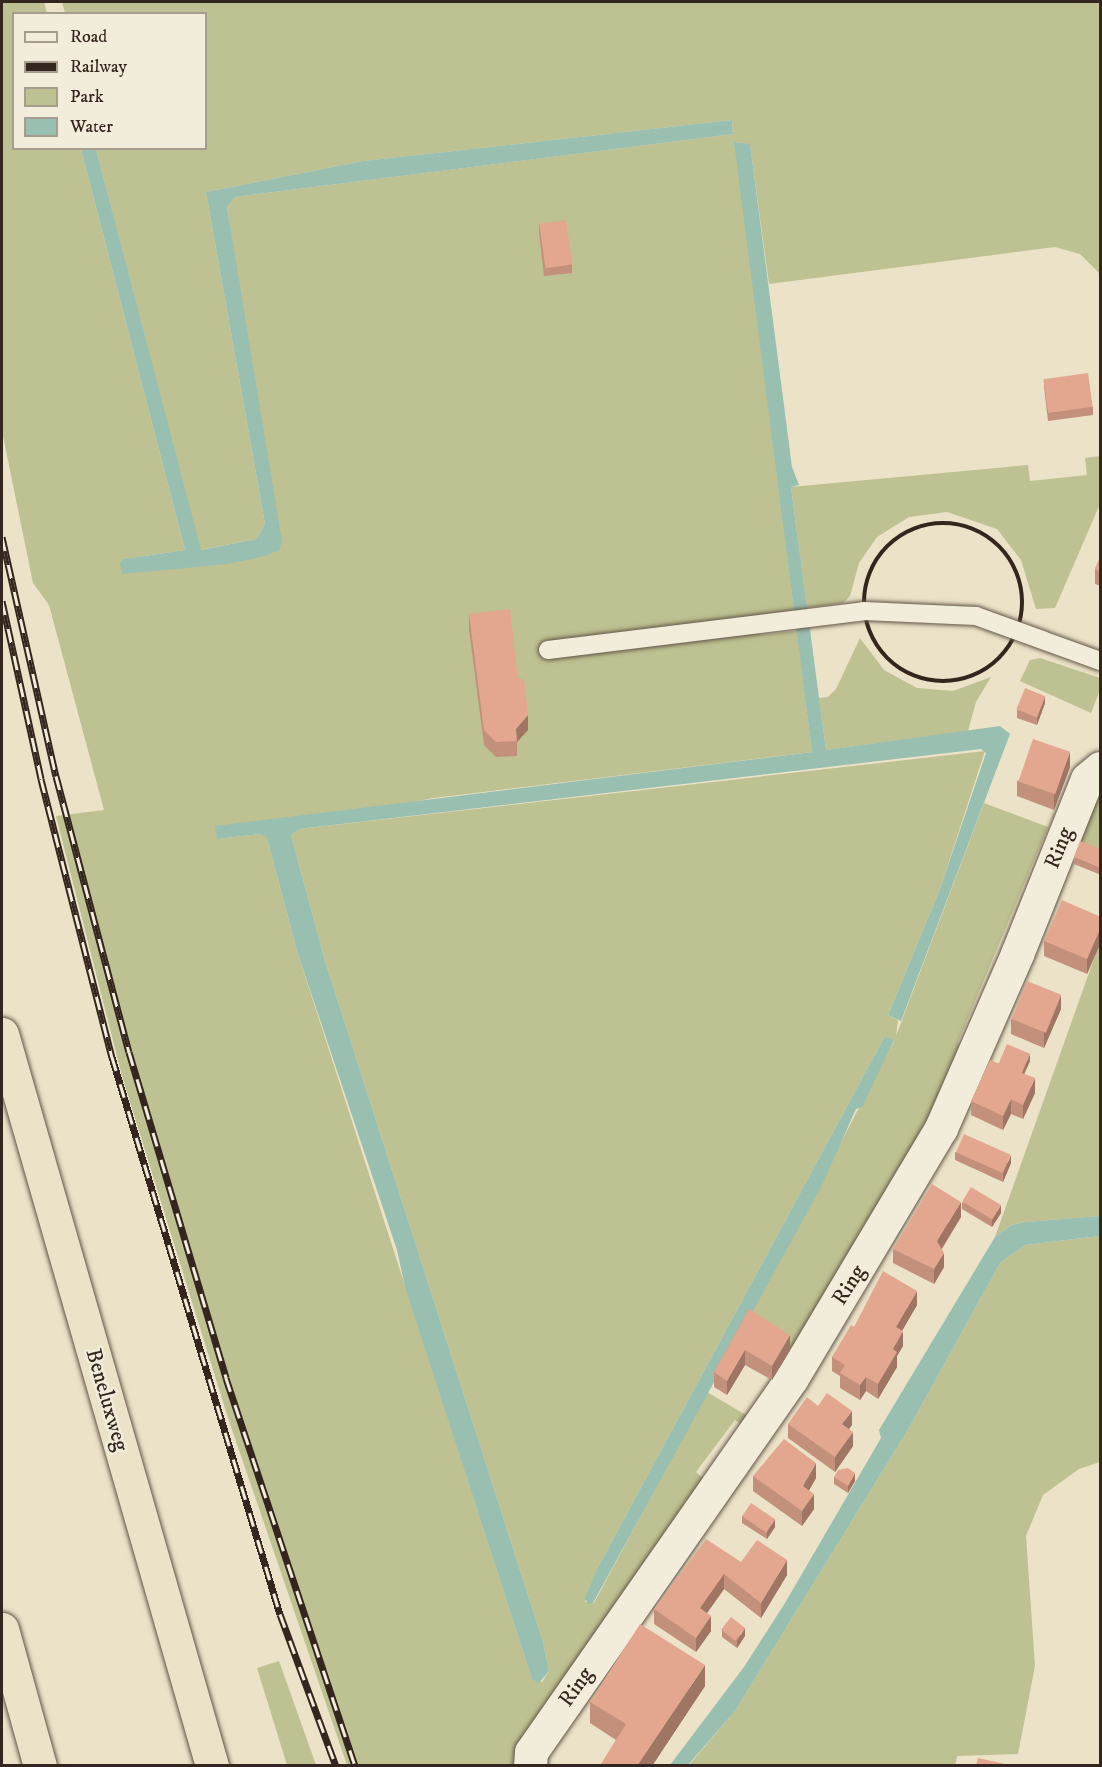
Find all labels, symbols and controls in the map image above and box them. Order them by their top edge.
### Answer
legend [12,12,207,150]
text: Road [70,26,107,48]
text: Railway [70,56,127,78]
text: Park [70,86,104,108]
text: Water [70,116,113,138]
street label: Ring [1039,823,1079,873]
street label: Ring [827,1260,871,1310]
street label: Beneluxweg [80,1346,134,1454]
street label: Ring [553,1662,599,1712]

